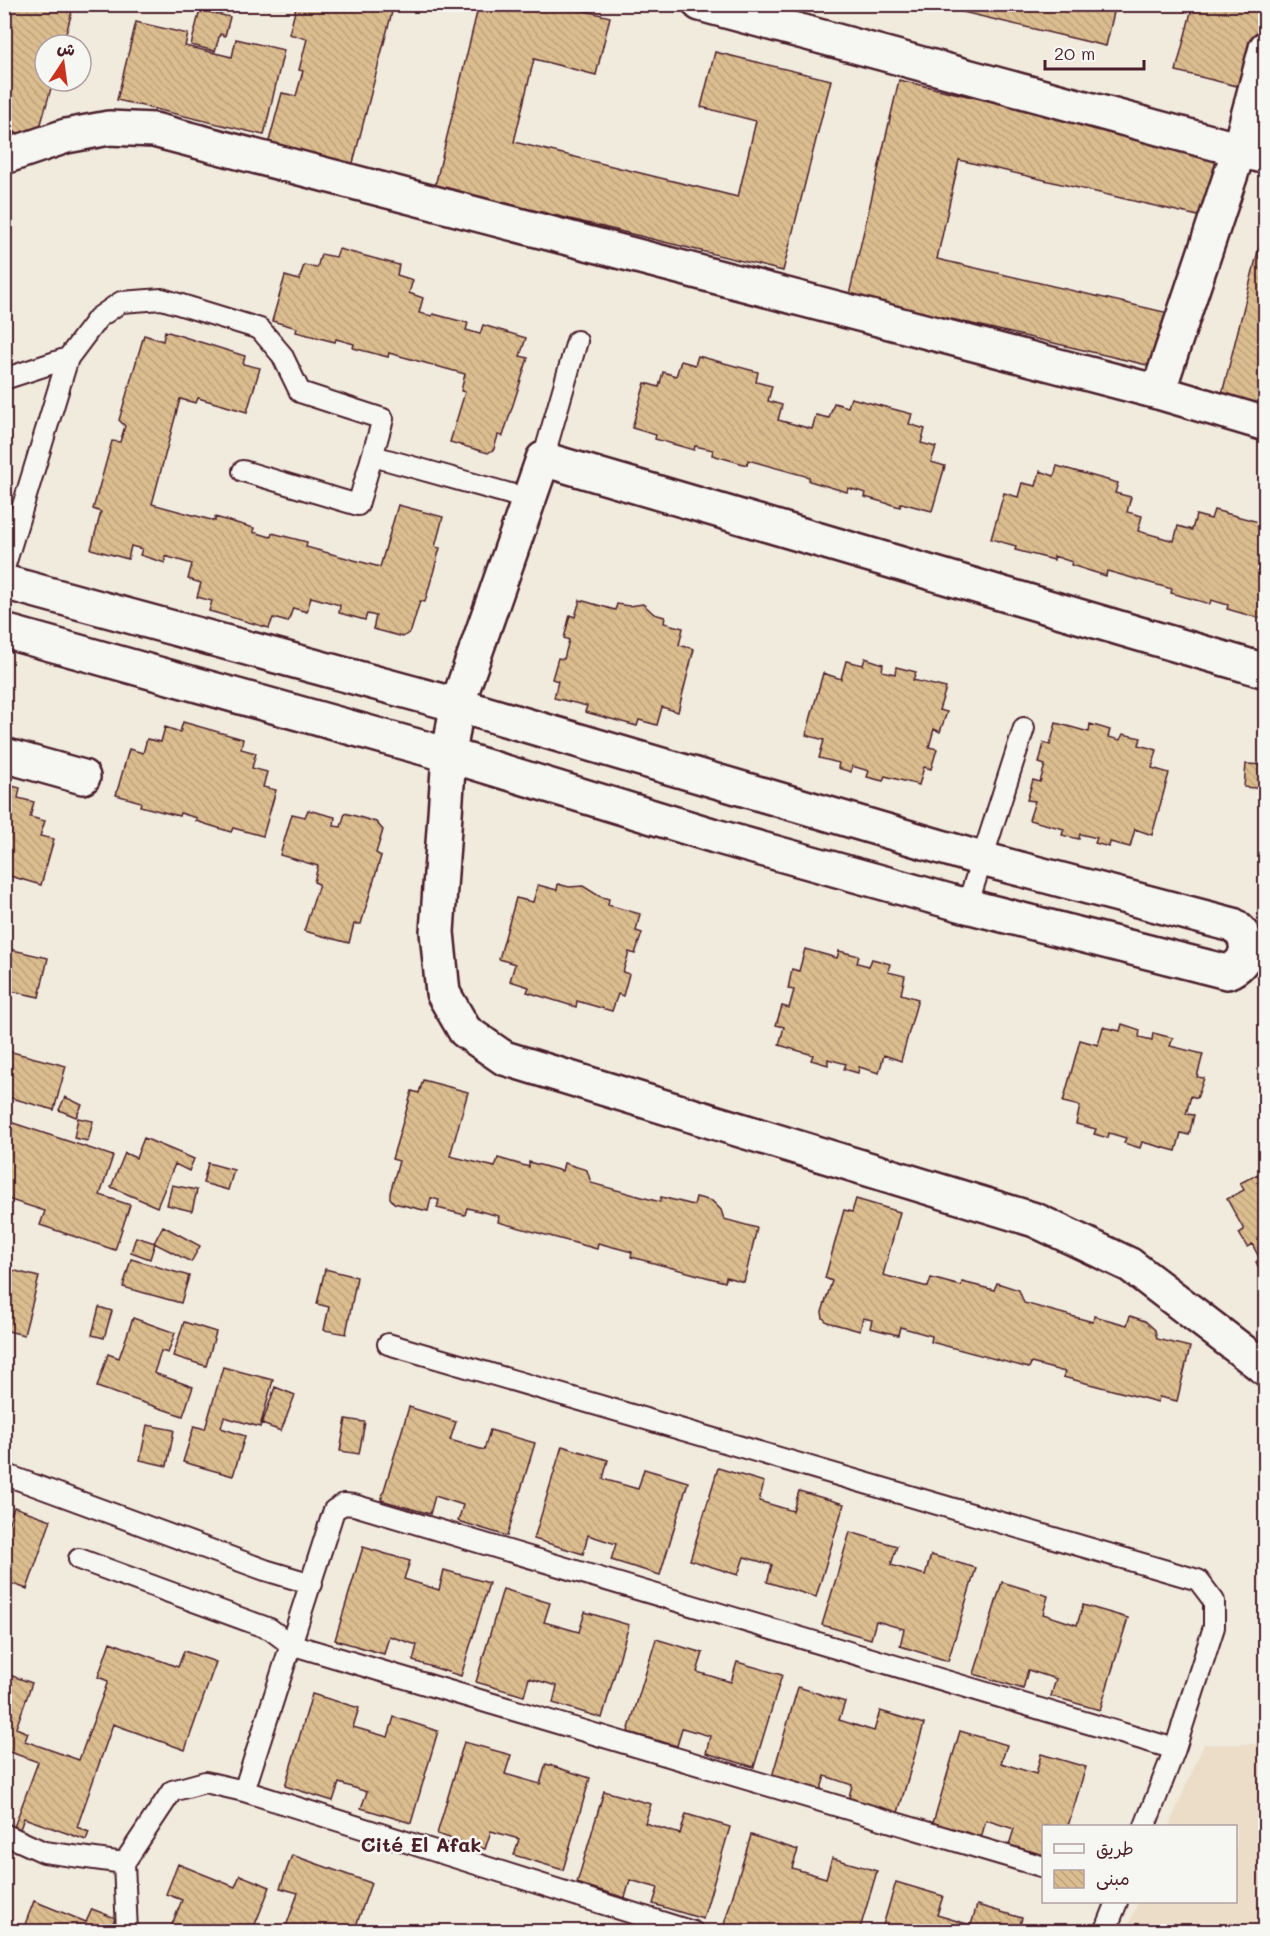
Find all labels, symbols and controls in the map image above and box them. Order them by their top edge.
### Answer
north arrow [33,33,93,93]
scale bar [1045,33,1144,71]
text: ش [56,36,77,60]
text: 20 m [1054,41,1095,65]
legend [1042,1825,1237,1903]
district label: Cité El Afak [361,1831,481,1857]
text: طريق [1096,1836,1134,1860]
text: مبنى [1096,1866,1130,1890]

